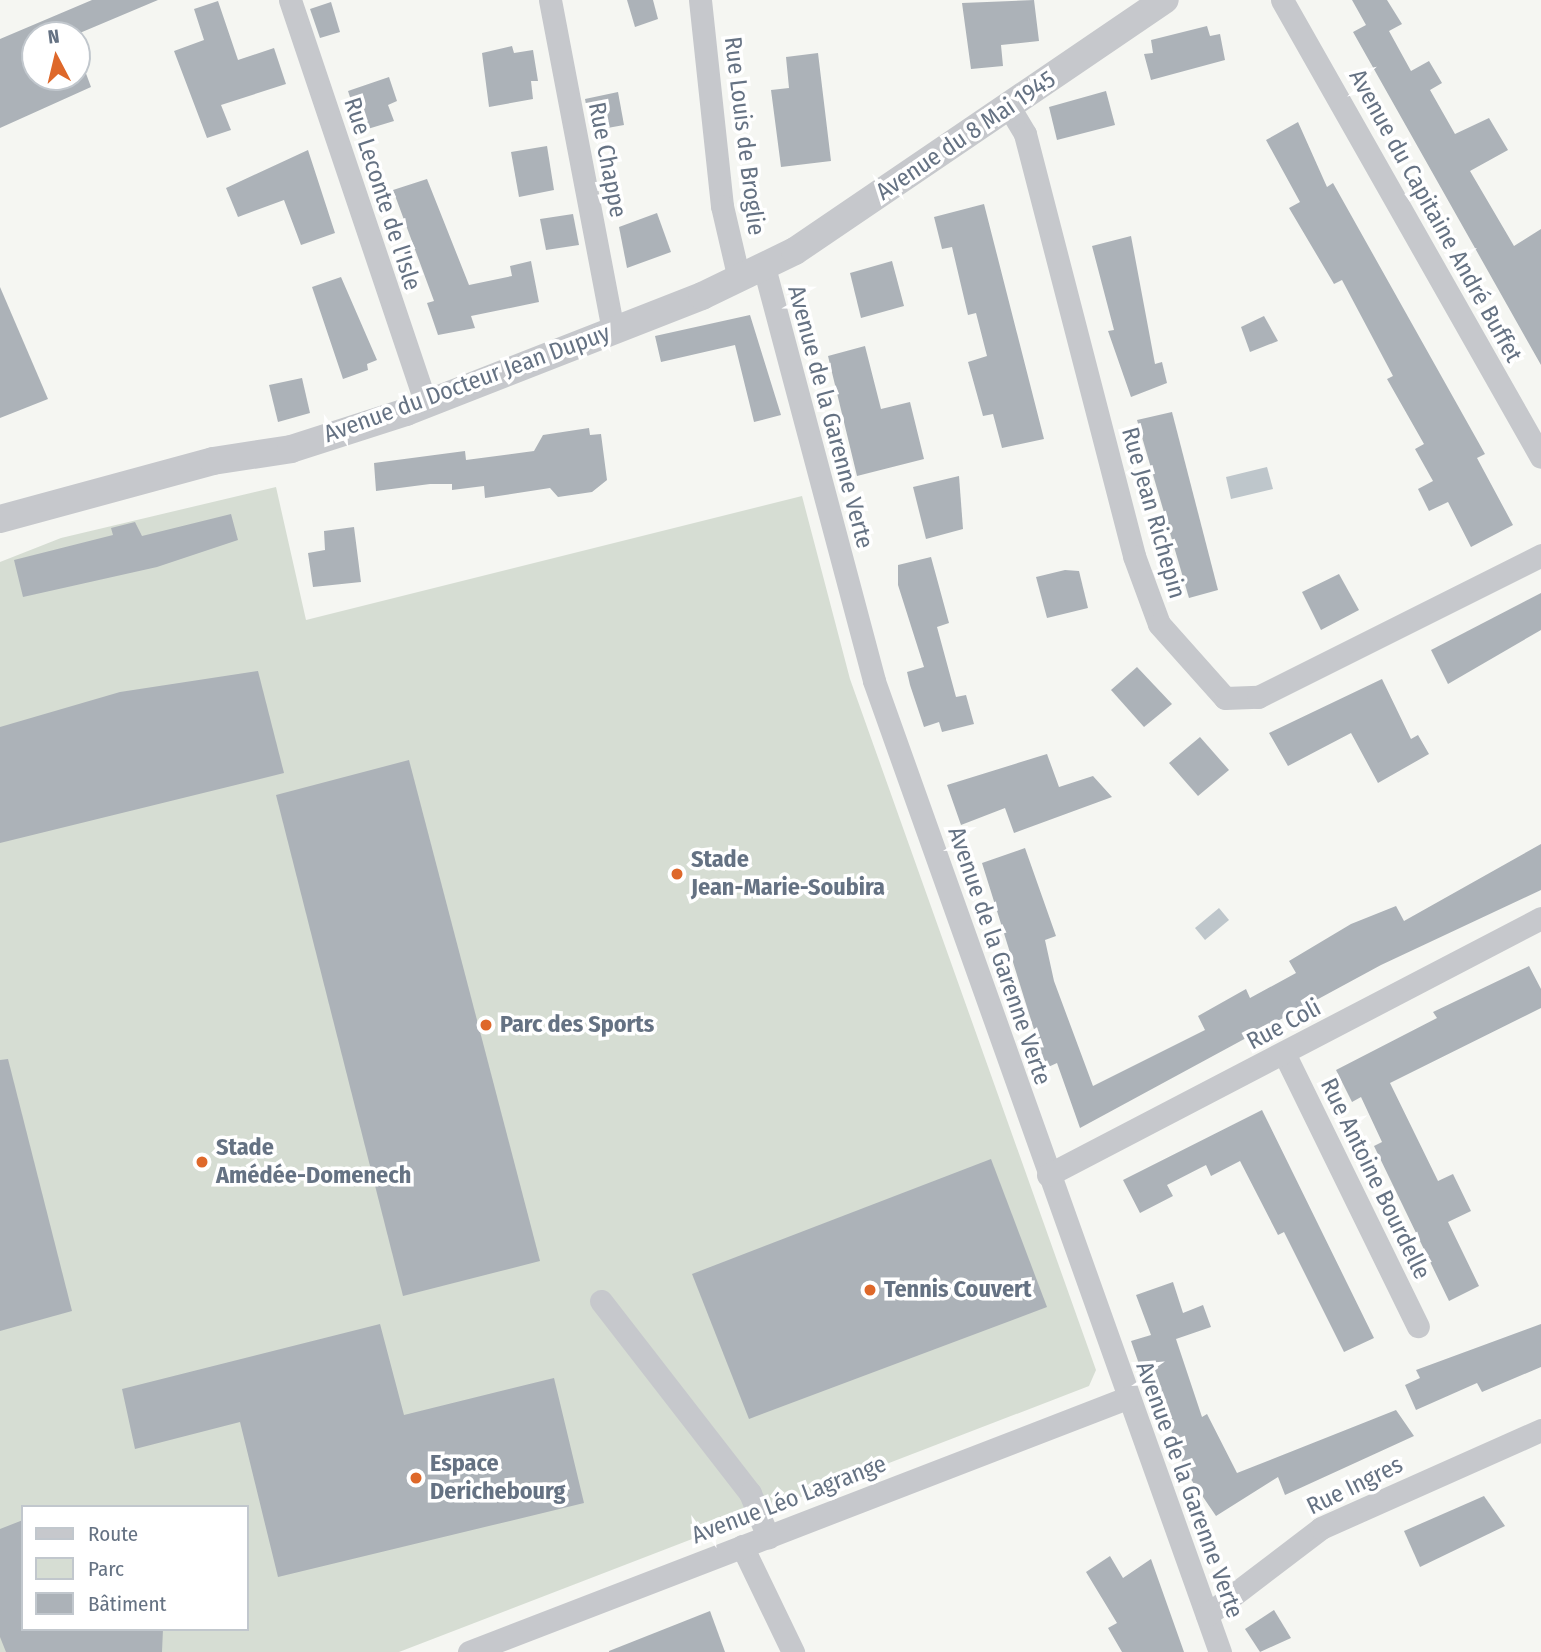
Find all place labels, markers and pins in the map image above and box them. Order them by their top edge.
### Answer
place label: Stade Jean-Marie-Soubira [691,846,885,902]
marker: Stade Jean-Marie-Soubira [669,866,685,882]
place label: Parc des Sports [500,1011,654,1039]
marker: Parc des Sports [478,1017,494,1033]
place label: Stade Amédée-Domenech [216,1134,411,1190]
marker: Stade Amédée-Domenech [194,1154,210,1170]
place label: Tennis Couvert [884,1276,1031,1304]
marker: Tennis Couvert [862,1282,878,1298]
place label: Espace Derichebourg [430,1450,565,1506]
marker: Espace Derichebourg [408,1470,424,1486]

